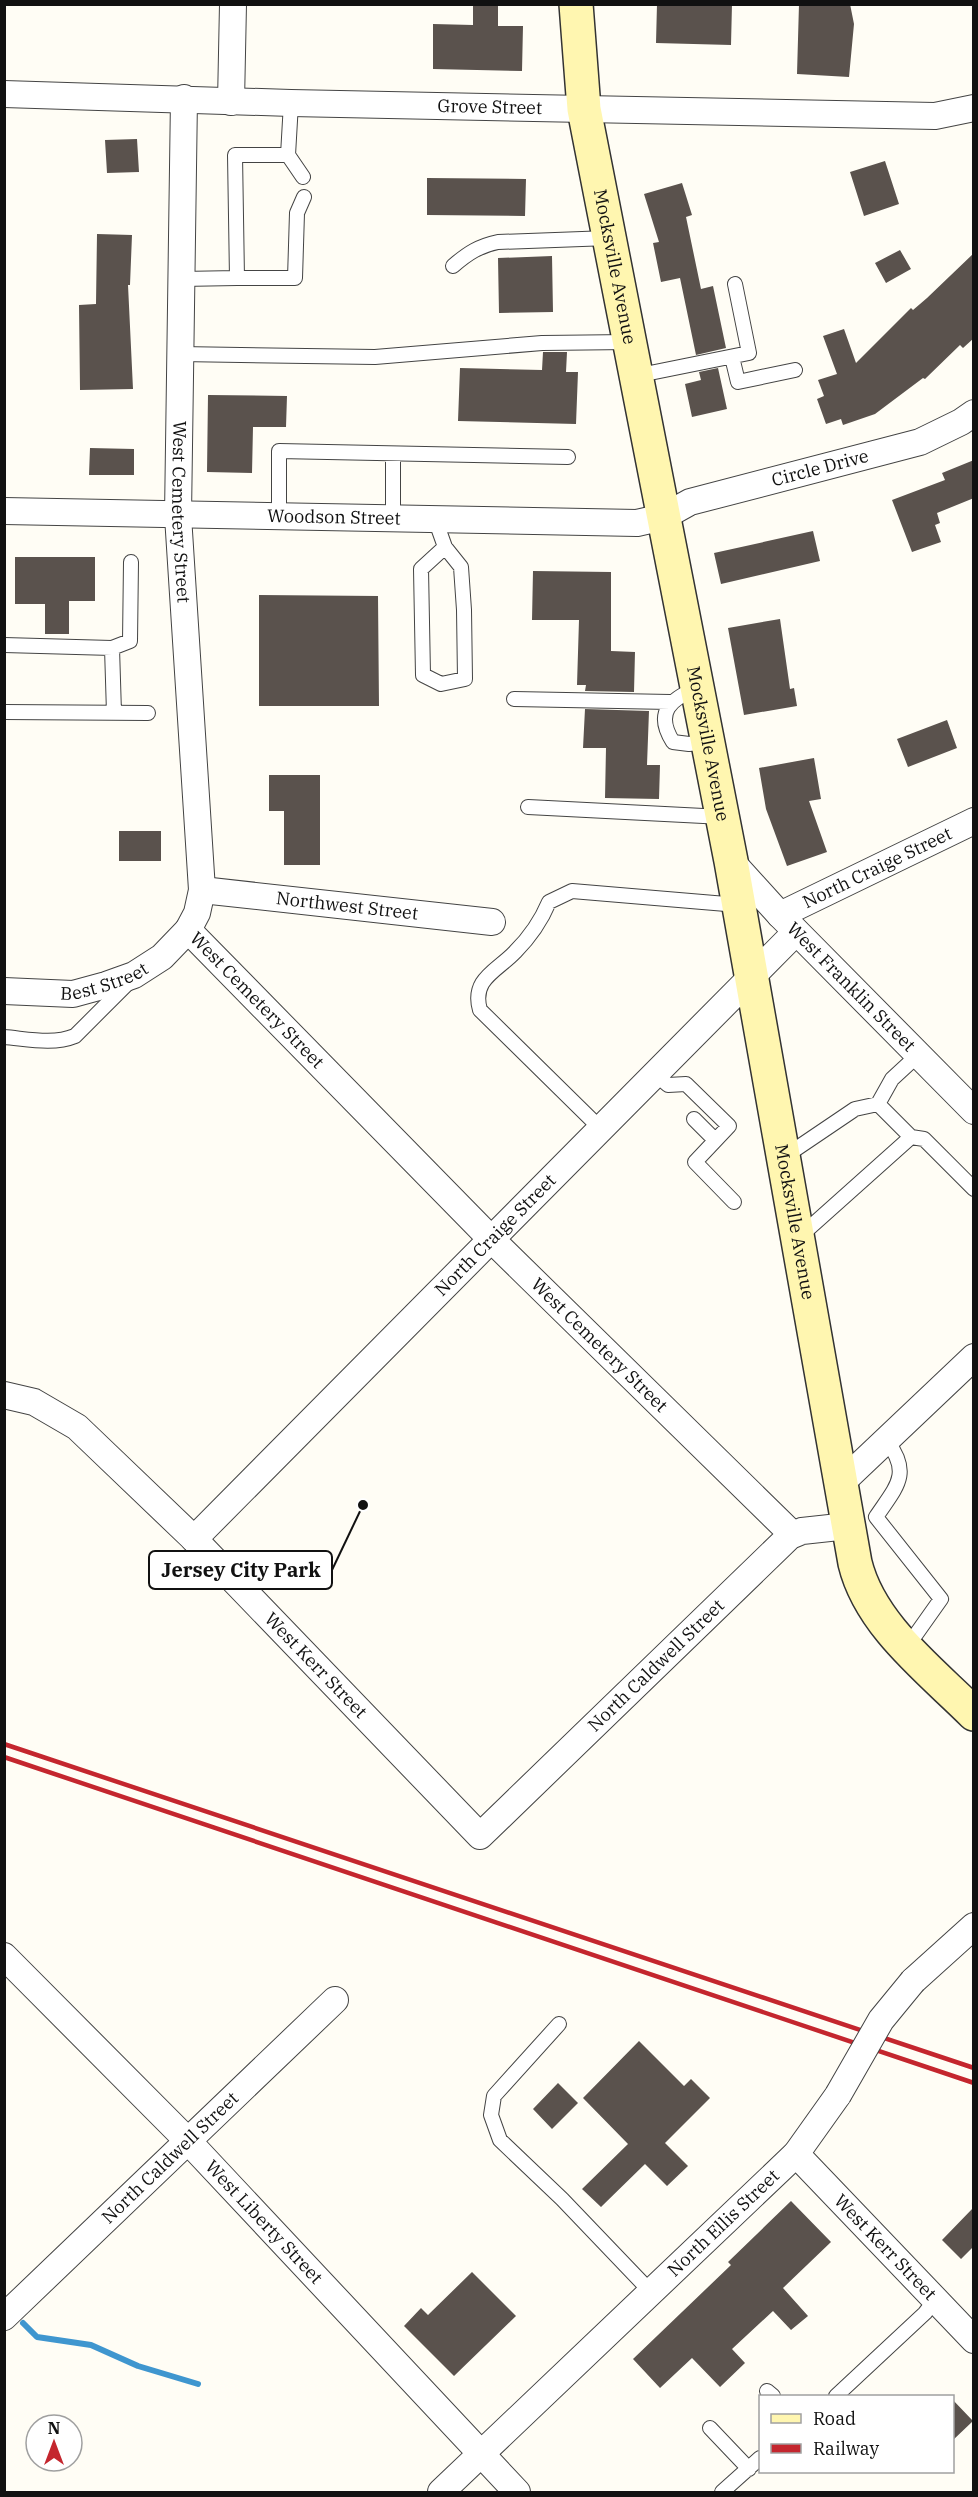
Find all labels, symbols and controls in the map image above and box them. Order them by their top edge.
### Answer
street label: Grove Street [437,94,542,119]
street label: Mocksville Avenue [589,187,642,346]
street label: West Cemetery Street [167,421,196,604]
street label: Circle Drive [769,444,871,491]
street label: Woodson Street [267,504,401,530]
street label: Mocksville Avenue [682,664,735,823]
street label: North Craige Street [799,822,955,913]
street label: Northwest Street [275,886,420,925]
street label: West Franklin Street [782,917,921,1056]
street label: West Cemetery Street [185,927,329,1073]
street label: Best Street [60,957,152,1005]
street label: Mocksville Avenue [770,1142,820,1301]
street label: North Craige Street [429,1169,561,1301]
street label: West Cemetery Street [526,1273,673,1417]
callout: Jersey City Park [149,1551,332,1589]
text: Jersey City Park [161,1556,321,1583]
street label: North Caldwell Street [583,1594,729,1736]
street label: West Kerr Street [260,1607,372,1723]
street label: North Caldwell Street [96,2087,243,2228]
street label: West Liberty Street [201,2155,328,2288]
street label: North Ellis Street [662,2164,784,2281]
street label: West Kerr Street [829,2189,942,2305]
legend [759,2395,954,2473]
text: Road [813,2407,856,2430]
north arrow [24,2413,84,2473]
text: N [48,2418,60,2438]
text: Railway [813,2437,879,2460]

